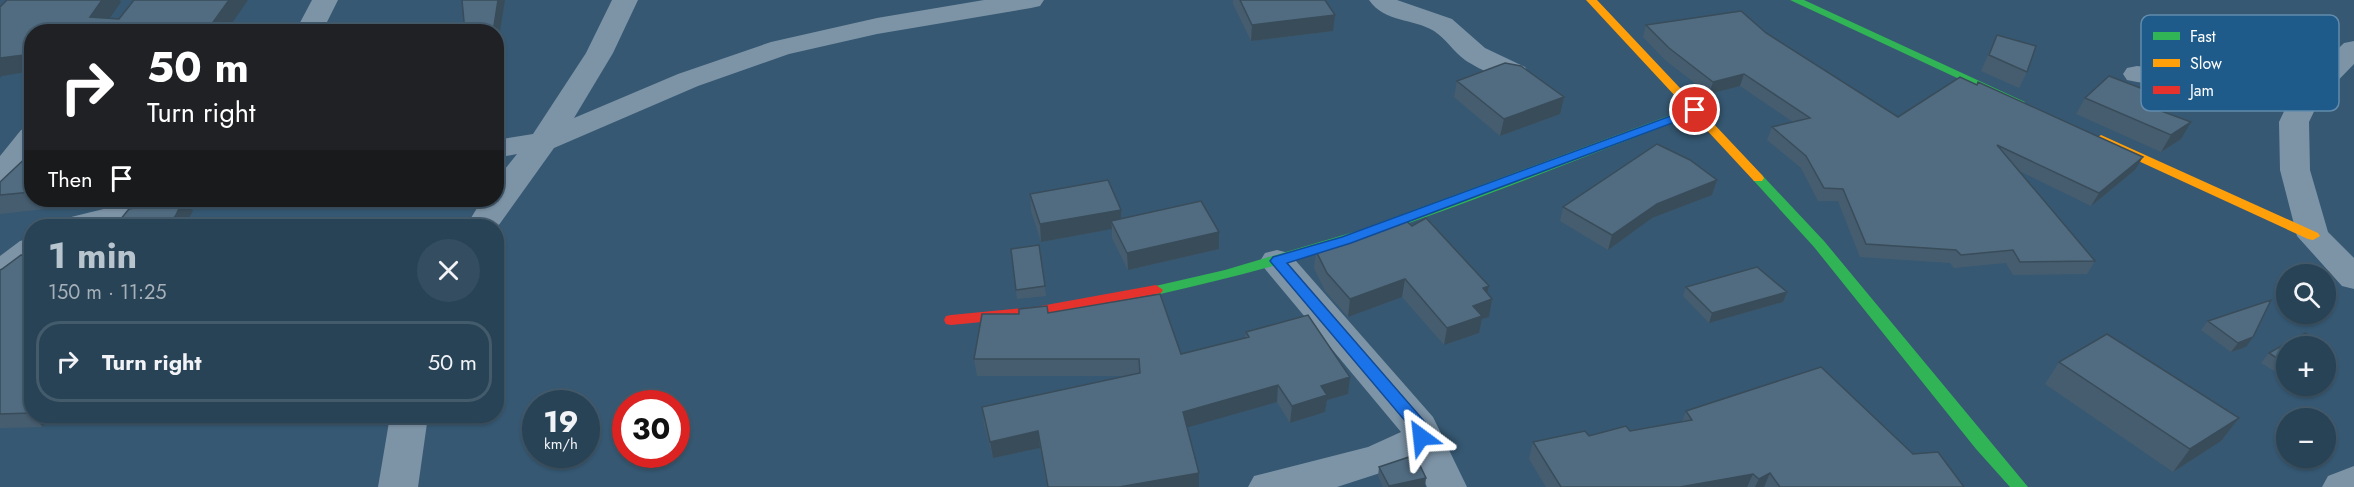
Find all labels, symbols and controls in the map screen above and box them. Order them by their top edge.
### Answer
legend [2141,15,2339,111]
text: Fast [2190,25,2216,48]
text: 50 m [147,37,249,98]
icon: right [48,48,126,126]
text: Slow [2190,52,2222,75]
text: Jam [2188,79,2214,102]
pin [1669,84,1720,135]
text: Turn right [147,93,255,132]
icon: arrive [1678,93,1711,126]
icon: arrive [105,162,138,195]
text: Then [48,163,93,195]
text: 1 min [48,229,137,281]
button: close [417,239,480,302]
map controls [2276,264,2336,468]
button: search [2276,264,2336,324]
text: 150 m · 11:25 [48,278,167,307]
button: + [2276,336,2336,396]
icon: right [51,345,84,378]
text: Turn right [102,346,202,378]
text: 50 m [428,346,477,378]
speed limit sign: 30 [612,390,690,468]
text: 19 [543,400,579,443]
position arrow [1389,405,1453,469]
button: − [2276,408,2336,468]
text: km/h [544,433,578,455]

